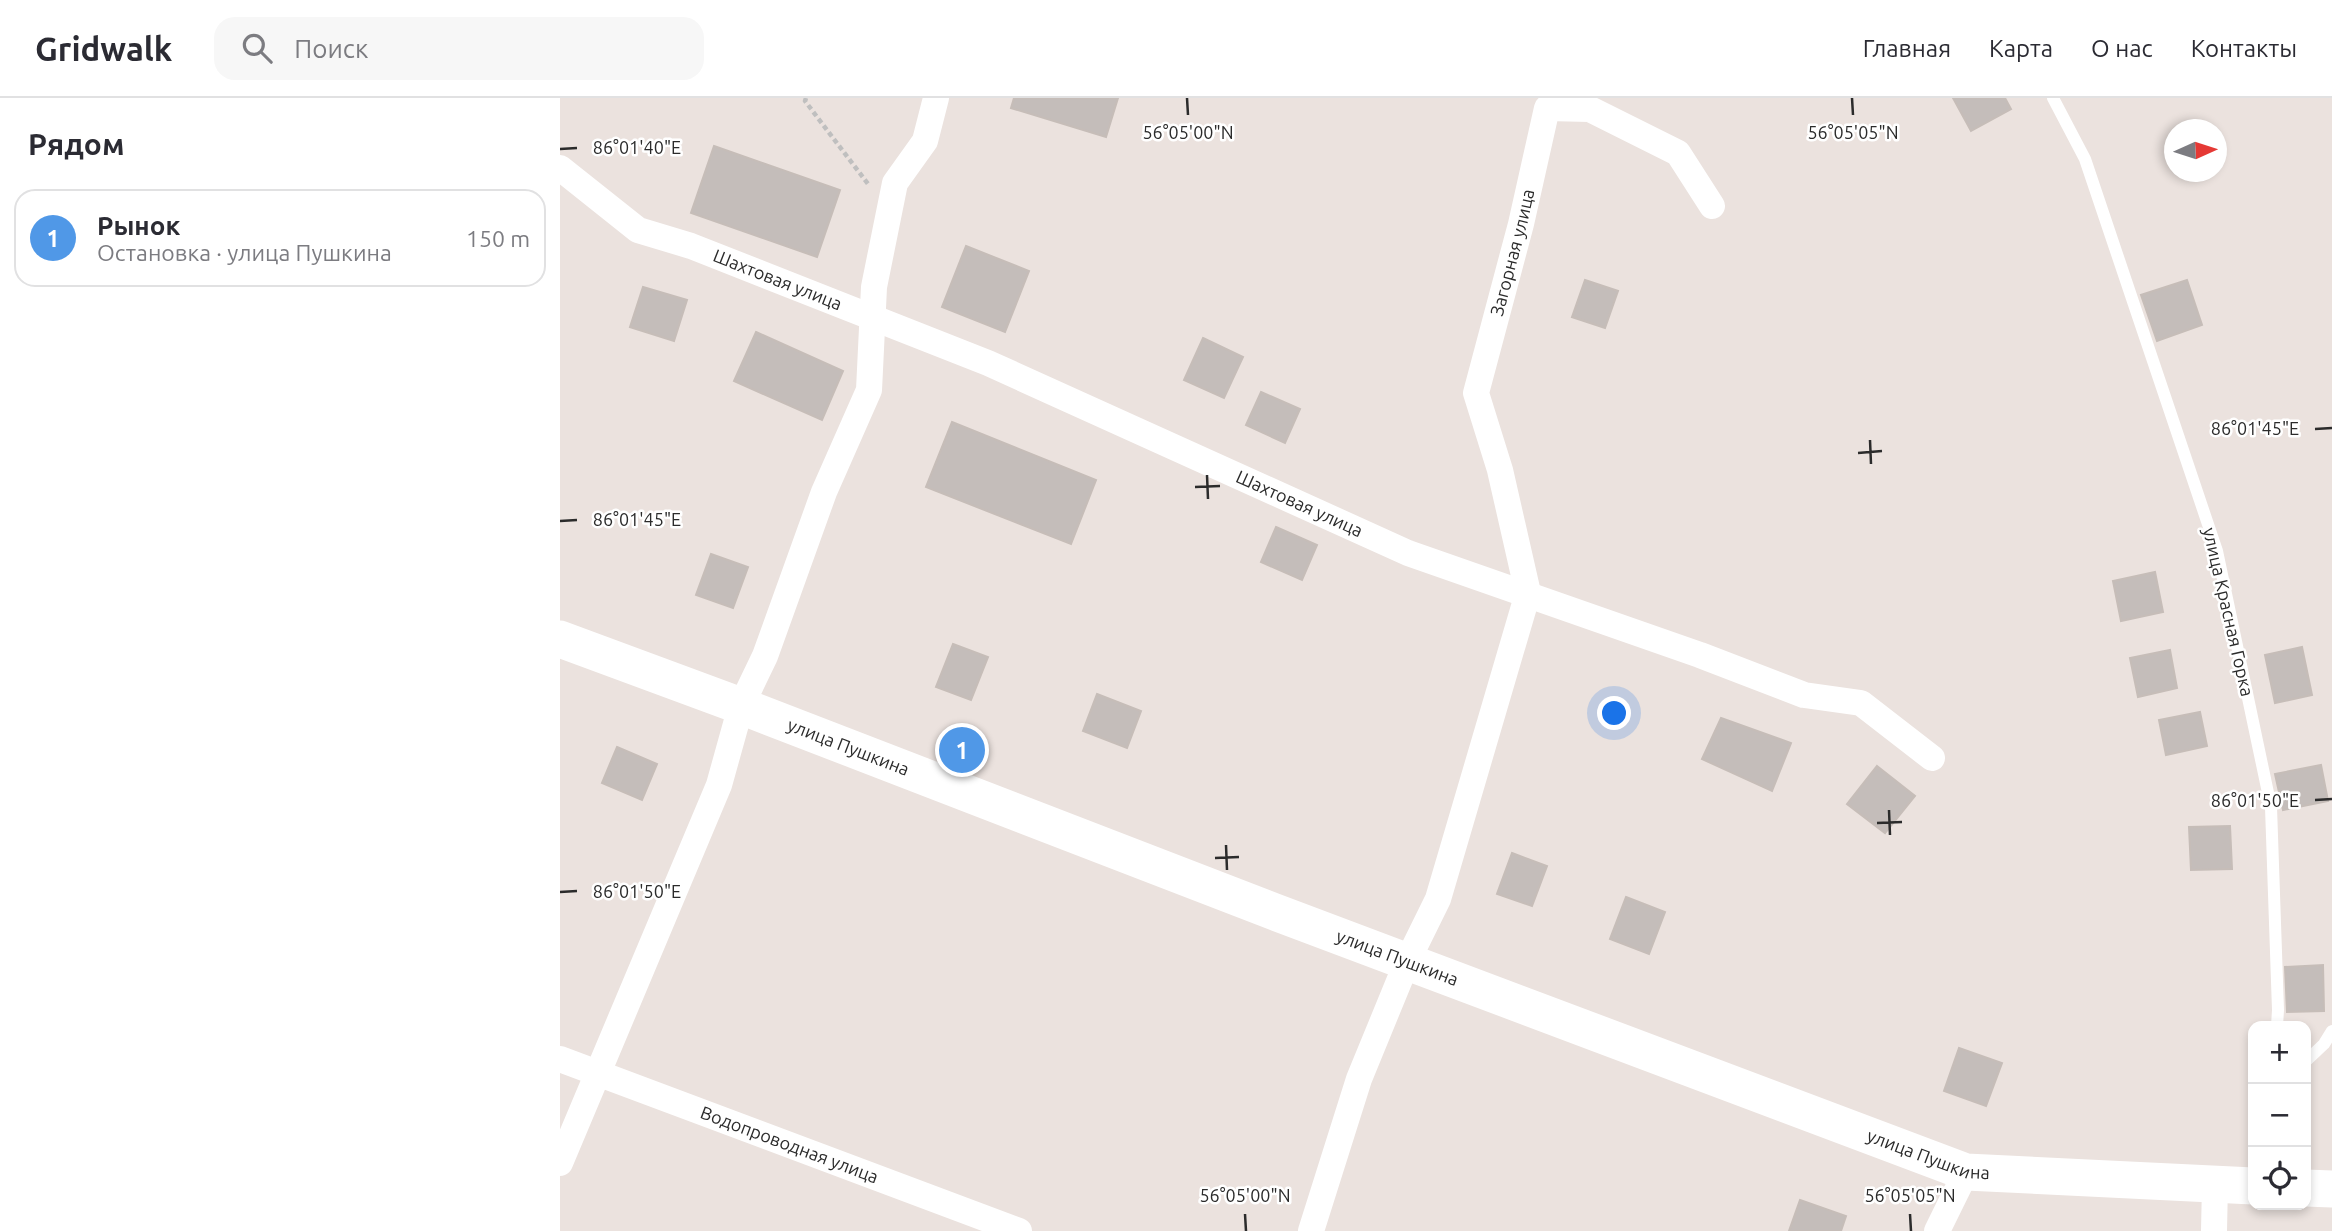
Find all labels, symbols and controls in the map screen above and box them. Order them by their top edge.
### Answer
search box [214,17,704,80]
icon: search [238,29,276,67]
text: Gridwalk [35,30,172,67]
text: Поиск [294,34,368,63]
text: Главная [1863,35,1951,62]
text: Карта [1989,35,2053,62]
text: О нас [2091,35,2153,62]
text: Контакты [2191,35,2297,62]
north arrow [2164,119,2227,182]
text: 56°05'00"N [1142,122,1234,142]
text: 56°05'05"N [1807,122,1899,142]
text: Рядом [28,127,124,161]
text: 86°01'40"E [593,137,681,157]
street label: Загорная улица [1486,187,1538,318]
text: Рынок [97,211,180,240]
text: 1 [47,226,59,251]
text: 150 m [466,226,530,251]
text: Остановка · улица Пушкина [97,240,392,265]
street label: Шахтовая улица [711,245,845,314]
text: 86°01'45"E [2211,418,2299,438]
street label: Шахтовая улица [1233,466,1366,540]
text: 86°01'45"E [593,509,681,529]
street label: улица Красная Горка [2200,525,2258,698]
your location [1597,696,1631,730]
street label: улица Пушкина [785,714,912,779]
pin: 1 [939,724,985,776]
text: 86°01'50"E [2211,790,2299,810]
text: 86°01'50"E [593,881,681,901]
street label: улица Пушкина [1334,925,1461,989]
map controls [2248,1021,2311,1210]
button: + [2248,1021,2311,1084]
button: − [2248,1084,2311,1147]
street label: Водопроводная улица [698,1102,881,1186]
street label: улица Пушкина [1864,1125,1990,1182]
button: locate [2248,1147,2311,1210]
text: 56°05'00"N [1199,1185,1291,1205]
text: 56°05'05"N [1864,1185,1956,1205]

